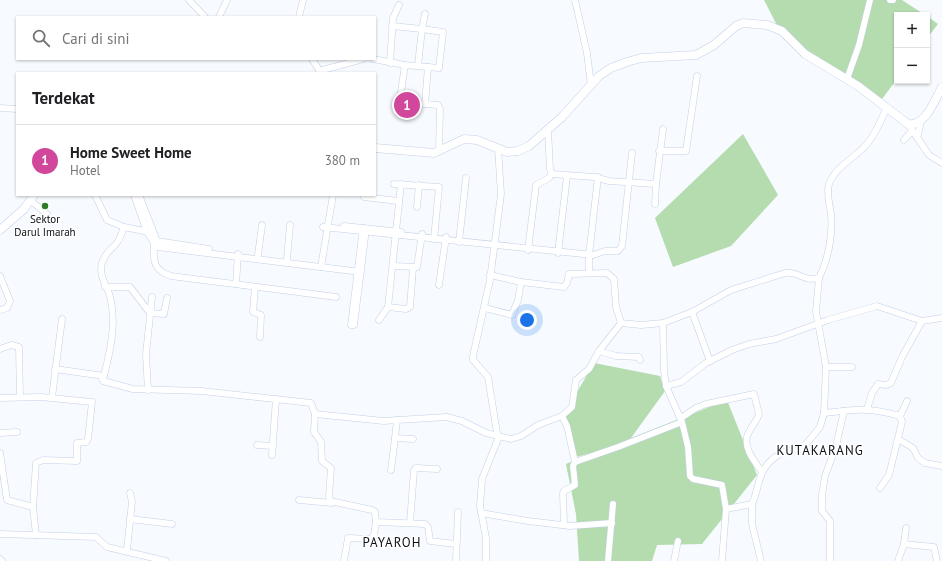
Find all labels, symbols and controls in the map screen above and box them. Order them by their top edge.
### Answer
map controls [894,12,930,84]
button: + [894,12,930,48]
search box [16,16,376,60]
icon: search [30,27,52,49]
text: Cari di sini [62,29,130,48]
button: − [894,48,930,84]
text: Terdekat [32,87,95,109]
pin: 1 [394,90,420,120]
text: Home Sweet Home [70,143,192,162]
text: 1 [41,152,49,169]
text: 380 m [325,152,360,169]
text: Hotel [70,162,100,179]
marker: Sektor Darul Imarah [40,201,50,211]
place label: Sektor Darul Imarah [14,212,76,239]
your location [517,310,537,330]
district label: KUTAKARANG [776,442,864,459]
district label: PAYAROH [363,534,421,551]

